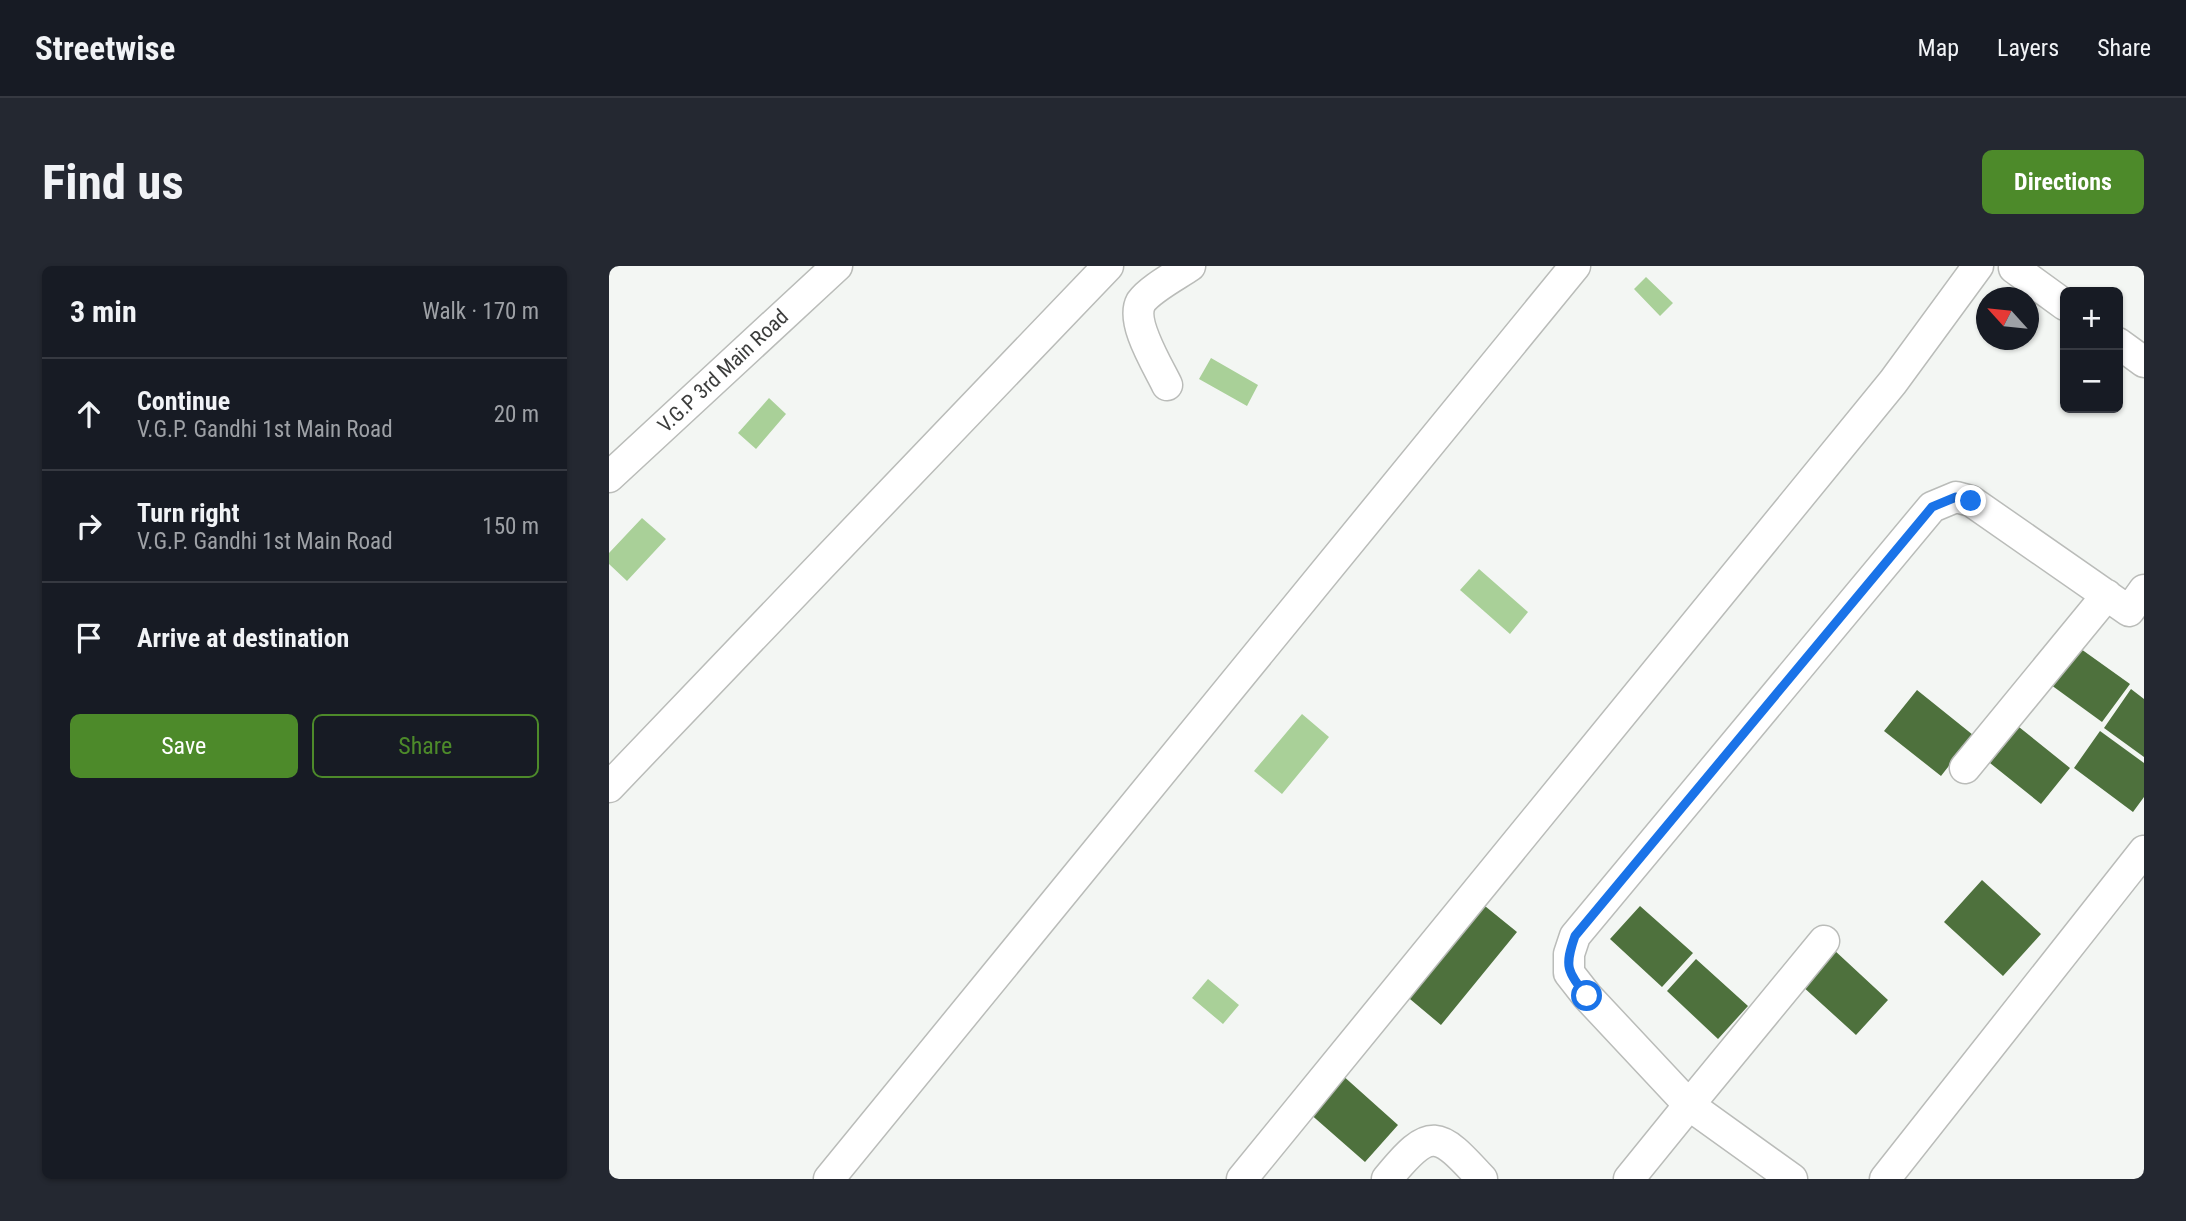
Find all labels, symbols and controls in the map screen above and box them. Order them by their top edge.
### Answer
text: Streetwise [35,29,175,68]
text: Map [1918,34,1959,62]
text: Layers [1997,34,2059,62]
text: Share [2097,34,2151,62]
button: Directions [1982,150,2144,214]
text: Find us [42,154,184,211]
north arrow [1976,287,2039,350]
map controls [2060,287,2123,413]
button: + [2060,287,2123,350]
text: 3 min [70,294,137,329]
text: Walk · 170 m [422,298,539,325]
street label: V.G.P 3rd Main Road [653,305,793,437]
button: − [2060,350,2123,413]
text: Continue [137,386,230,416]
icon: ahead [70,395,108,433]
text: 20 m [494,401,539,428]
text: V.G.P. Gandhi 1st Main Road [137,416,393,443]
route end [1955,485,1986,516]
text: Turn right [137,498,239,528]
icon: right [70,507,108,545]
text: 150 m [482,513,539,540]
text: V.G.P. Gandhi 1st Main Road [137,528,393,555]
icon: arrive [70,619,108,657]
text: Arrive at destination [137,623,349,653]
button: Save [70,714,298,778]
button: Share [312,714,539,778]
route start [1571,980,1602,1011]

